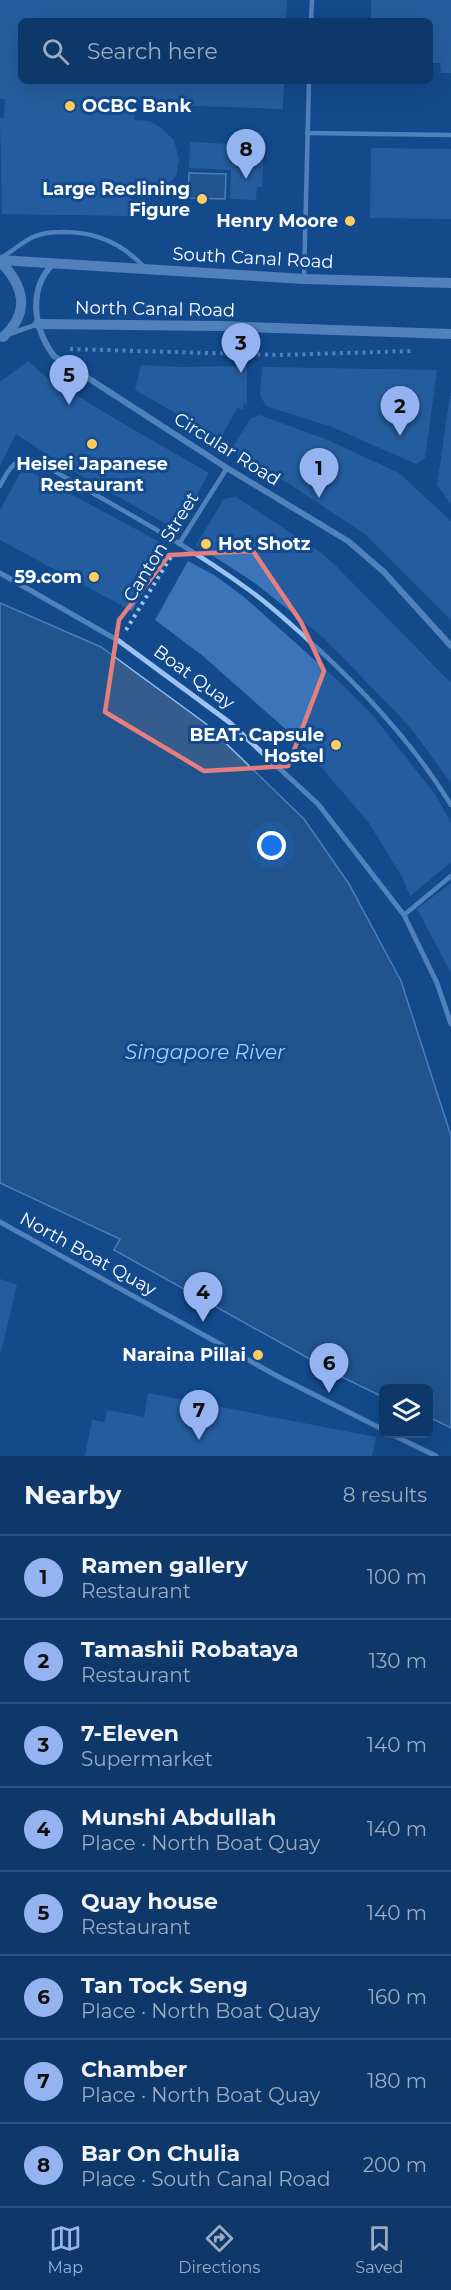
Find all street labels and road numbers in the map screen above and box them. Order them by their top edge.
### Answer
street label: South Canal Road [172,243,334,273]
street label: North Canal Road [75,297,235,321]
street label: Circular Road [170,408,284,490]
street label: Canton Street [119,488,203,606]
street label: Boat Quay [149,640,239,714]
street label: North Boat Quay [16,1207,160,1301]

